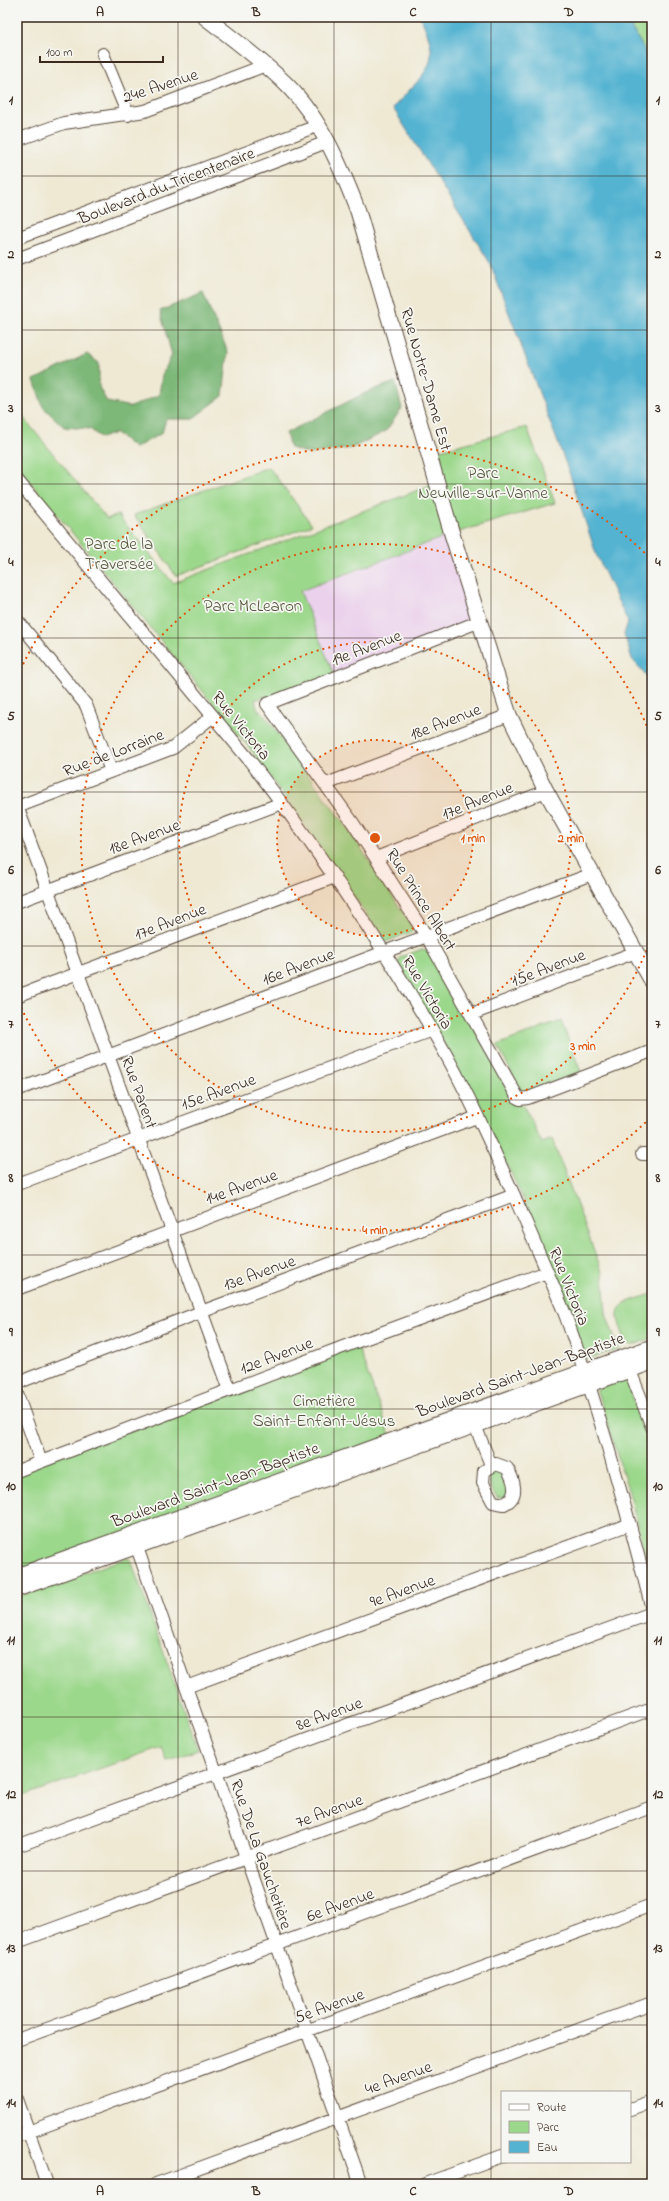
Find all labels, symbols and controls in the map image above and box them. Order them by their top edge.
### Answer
text: A [96,3,104,22]
text: B [251,3,261,22]
text: C [409,3,417,22]
text: D [563,3,574,22]
scale bar [40,38,163,64]
text: 100 m [46,44,73,62]
street label: 24e Avenue [119,62,202,110]
text: 1 [9,91,14,110]
text: 1 [656,91,661,110]
street label: Boulevard du Tricentenaire [74,141,259,232]
text: 2 [7,245,15,264]
text: 2 [654,245,662,264]
street label: Rue Notre-Dame Est [393,305,458,454]
text: 3 [7,399,14,418]
text: 3 [654,399,661,418]
park label: Parc Neuville-sur-Vanne [418,461,548,506]
park label: Parc de la Traversée [85,532,153,577]
text: 4 [7,553,14,572]
text: 4 [654,553,661,572]
park label: Parc McLearon [204,594,302,619]
street label: 19e Avenue [328,623,406,673]
street label: Rue Victoria [205,686,276,766]
street label: 18e Avenue [406,697,485,747]
text: 5 [7,707,15,726]
text: 5 [654,707,662,726]
street label: Rue de Lorraine [59,723,168,784]
street label: 17e Avenue [438,776,517,827]
street label: 18e Avenue [105,813,184,862]
text: 1 min [461,830,485,848]
text: 2 min [557,830,584,848]
centre of rings [368,831,382,845]
street label: Rue Prince Albert [379,844,462,956]
text: 6 [7,861,14,880]
text: 6 [654,861,661,880]
street label: 17e Avenue [131,897,210,948]
street label: 16e Avenue [259,942,339,993]
street label: 15e Avenue [508,943,590,994]
street label: Rue Victoria [395,951,459,1035]
text: 7 [8,1015,14,1034]
text: 7 [655,1015,661,1034]
text: 3 min [569,1038,596,1056]
street label: Rue Parent [114,1053,163,1133]
street label: 15e Avenue [178,1067,260,1117]
street label: 14e Avenue [202,1163,281,1212]
text: 8 [8,1169,14,1188]
text: 8 [655,1169,661,1188]
text: 4 min [361,1222,388,1240]
street label: Rue Victoria [542,1244,596,1329]
street label: 13e Avenue [220,1249,299,1298]
text: 9 [8,1323,14,1342]
text: 9 [655,1323,661,1342]
street label: Boulevard Saint-Jean-Baptiste [412,1326,628,1425]
street label: 12e Avenue [236,1331,317,1382]
park label: Cimetière Saint-Enfant-Jésus [253,1389,395,1434]
street label: Boulevard Saint-Jean-Baptiste [107,1436,323,1535]
text: 10 [6,1477,16,1496]
text: 10 [653,1477,663,1496]
street label: 9e Avenue [366,1568,439,1615]
text: 11 [7,1631,16,1650]
text: 11 [654,1631,663,1650]
street label: 8e Avenue [293,1691,367,1738]
street label: Rue De La Gauchetière [223,1776,298,1933]
text: 12 [6,1785,17,1804]
text: 12 [653,1785,664,1804]
street label: 7e Avenue [292,1788,367,1835]
street label: 6e Avenue [303,1882,378,1929]
text: 13 [6,1939,16,1958]
text: 13 [653,1939,663,1958]
street label: 5e Avenue [291,1982,368,2031]
street label: 4e Avenue [361,2055,436,2102]
legend [501,2091,631,2163]
text: 14 [6,2094,16,2113]
text: 14 [653,2094,663,2113]
text: Route [537,2099,567,2117]
text: Parc [537,2119,559,2137]
text: Eau [537,2139,558,2157]
text: A [96,2182,104,2201]
text: B [251,2182,261,2201]
text: C [409,2182,417,2201]
text: D [563,2182,574,2201]

